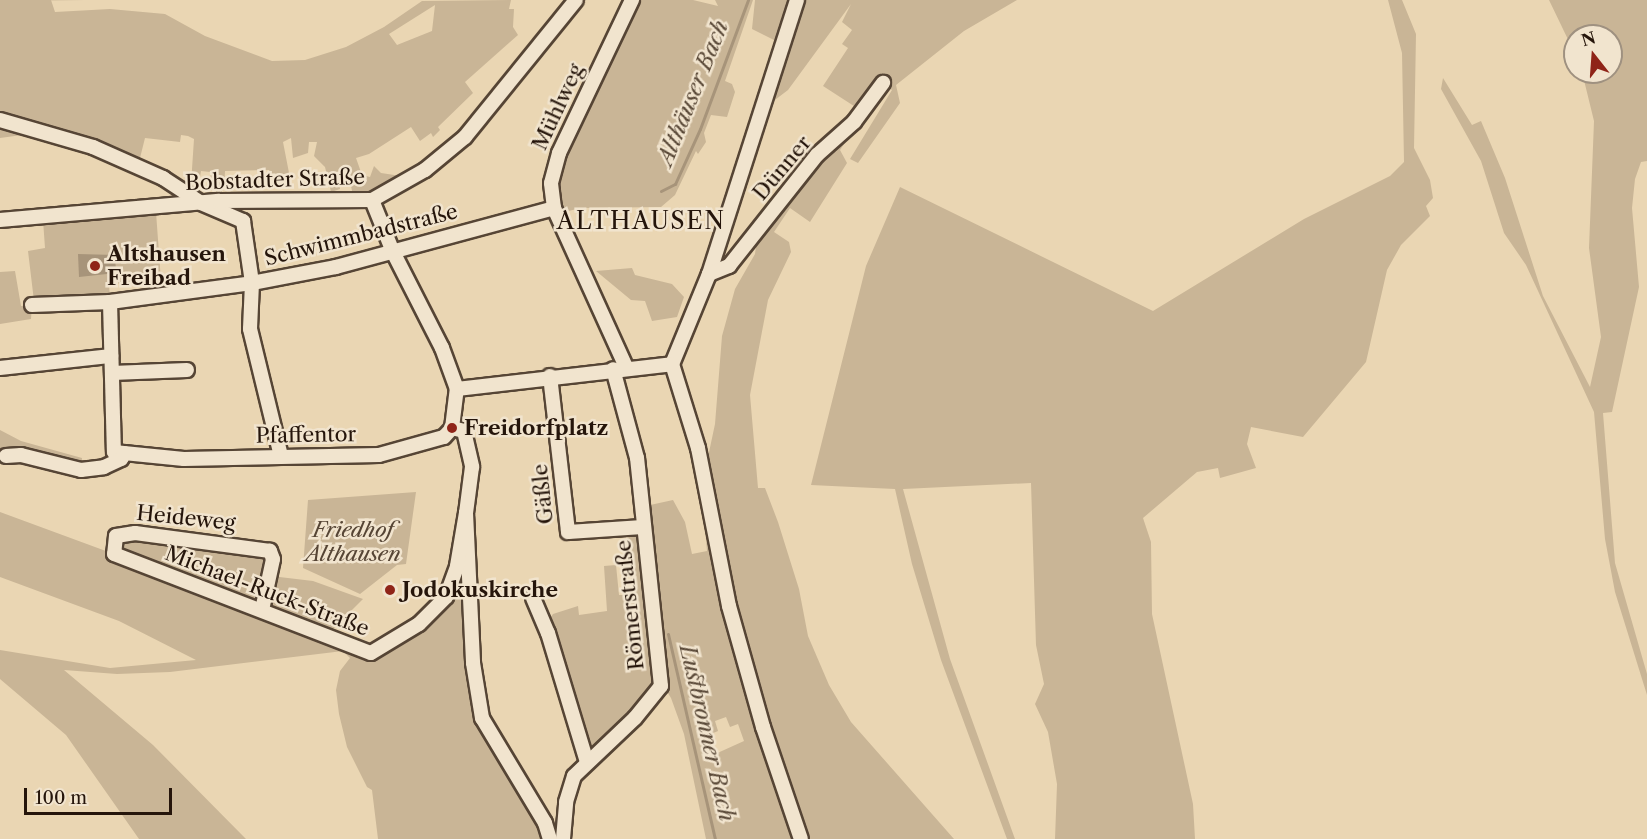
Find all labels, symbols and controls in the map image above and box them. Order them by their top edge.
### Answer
water label: Althäuser Bach [652,17,734,169]
north arrow [1563,24,1623,84]
text: N [1579,27,1598,50]
street label: Mühlweg [527,60,589,154]
street label: Dünner [748,131,816,205]
street label: Bobstadter Straße [184,164,366,196]
street label: Schwimmbadstraße [262,199,460,271]
district label: ALTHAUSEN [556,207,726,235]
place label: Altshausen Freibad [107,241,226,291]
marker: Altshausen Freibad [88,259,102,273]
place label: Freidorfplatz [464,415,608,441]
marker: Freidorfplatz [445,421,459,435]
street label: Pfaffentor [255,422,357,448]
street label: Gäßle [527,463,559,525]
street label: Heideweg [135,500,237,536]
park label: Friedhof Althausen [305,517,401,567]
street label: Römerstraße [611,539,649,671]
street label: Michael-Ruck-Straße [161,540,373,642]
place label: Jodokuskirche [402,577,558,603]
marker: Jodokuskirche [383,583,397,597]
water label: Lustbronner Bach [674,642,740,824]
scale bar [27,776,176,814]
text: 100 m [35,787,87,809]

